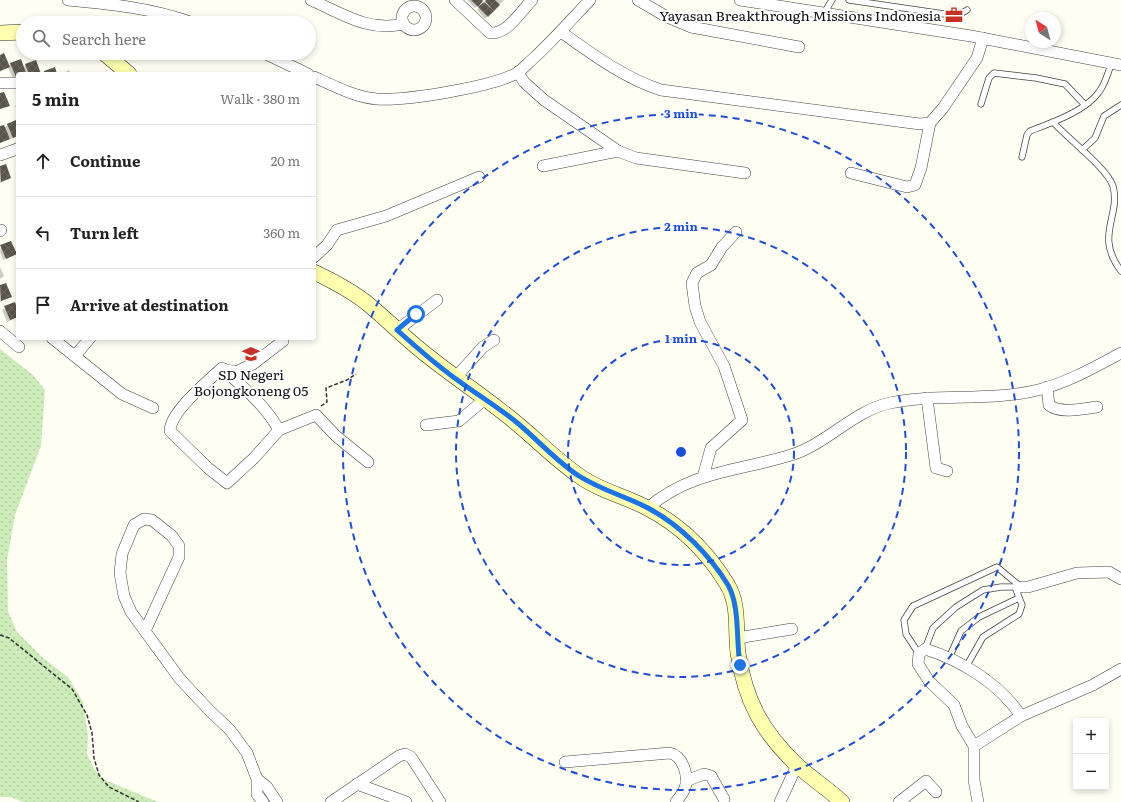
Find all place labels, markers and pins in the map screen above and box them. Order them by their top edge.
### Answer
place label: Yayasan Breakthrough Missions Indonesia [659,5,941,25]
office icon: Yayasan Breakthrough Missions Indonesia [944,5,964,25]
school or university icon: SD Negeri Bojongkoneng 05 [241,344,261,364]
place label: SD Negeri Bojongkoneng 05 [194,364,308,400]
centre of rings [674,445,688,459]

